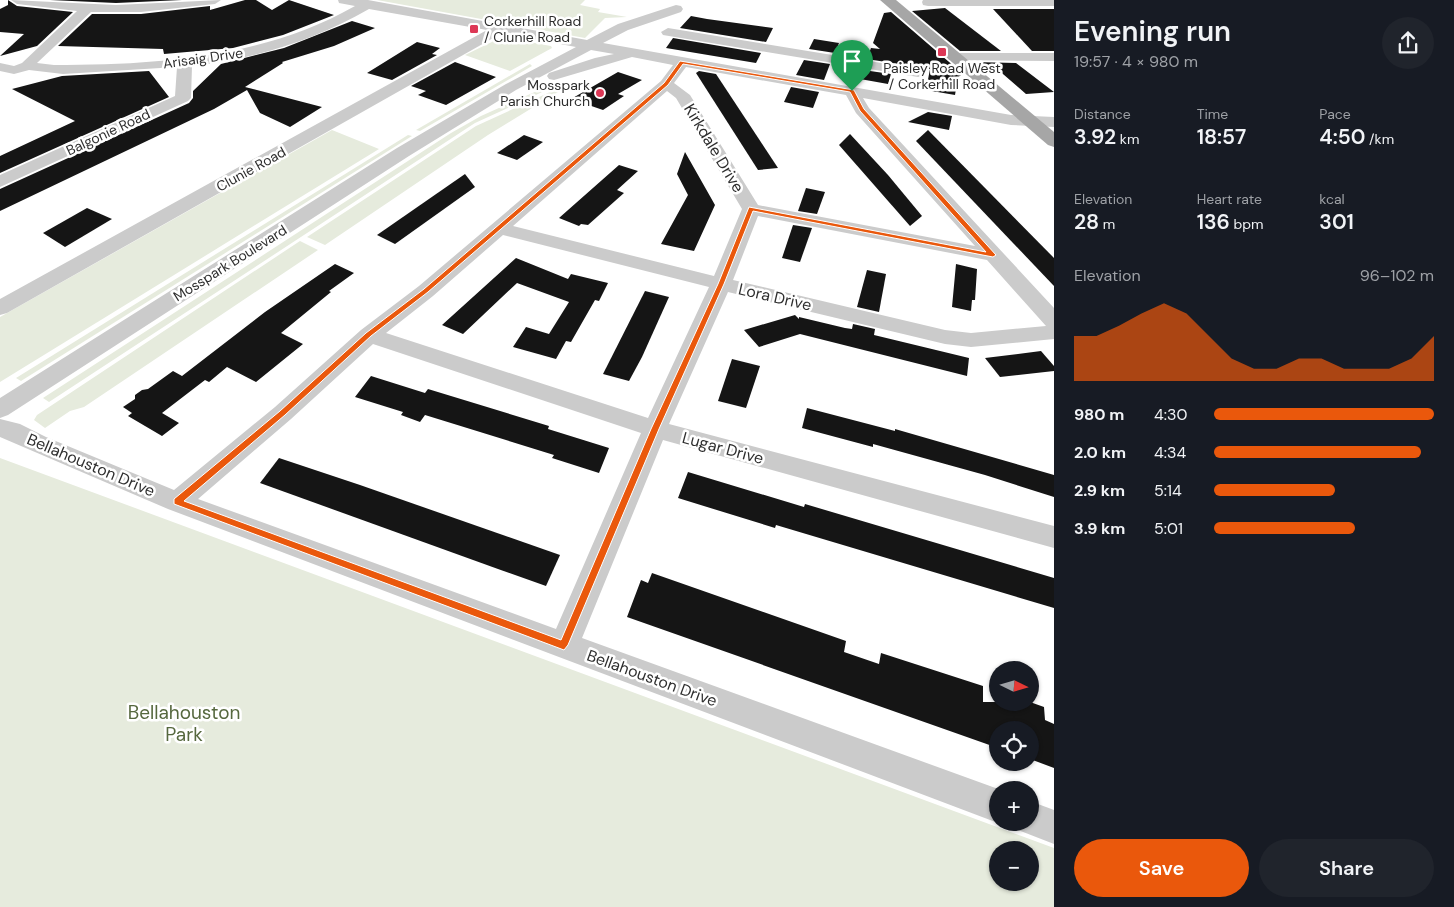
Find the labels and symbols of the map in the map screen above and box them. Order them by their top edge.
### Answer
place label: Corkerhill Road / Clunie Road [484,12,581,46]
marker: Corkerhill Road / Clunie Road [468,23,480,35]
pin [831,40,873,91]
street label: Arisaig Drive [162,43,244,73]
marker: Paisley Road West / Corkerhill Road [936,46,948,58]
place label: Paisley Road West / Corkerhill Road [883,59,1001,93]
place label: Mosspark Parish Church [500,76,590,110]
marker: Mosspark Parish Church [594,87,606,99]
street label: Kirkdale Drive [679,100,749,196]
street label: Balgonie Road [63,105,153,159]
street label: Clunie Road [213,142,289,196]
street label: Mosspark Boulevard [170,221,290,305]
street label: Lora Drive [736,278,814,316]
street label: Lugar Drive [680,427,766,469]
street label: Bellahouston Drive [24,429,158,501]
street label: Bellahouston Drive [584,645,720,711]
north arrow [989,661,1039,711]
park label: Bellahouston Park [128,700,240,747]

